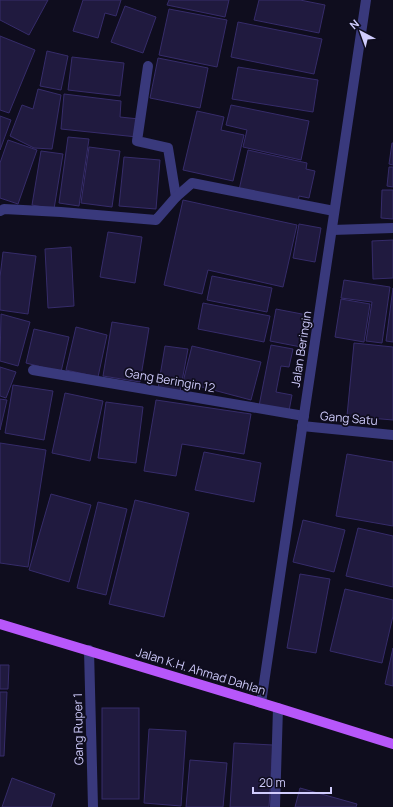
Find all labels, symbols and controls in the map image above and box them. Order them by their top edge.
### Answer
north arrow [341,12,381,52]
text: N [346,16,362,32]
street label: Jalan Beringin [287,310,315,388]
street label: Gang Beringin 12 [124,364,217,396]
street label: Gang Satu [319,407,379,429]
street label: Jalan K.H. Ahmad Dahlan [134,643,268,699]
street label: Gang Ruper 1 [69,693,87,765]
scale bar [253,769,331,795]
text: 20 m [259,774,286,791]

